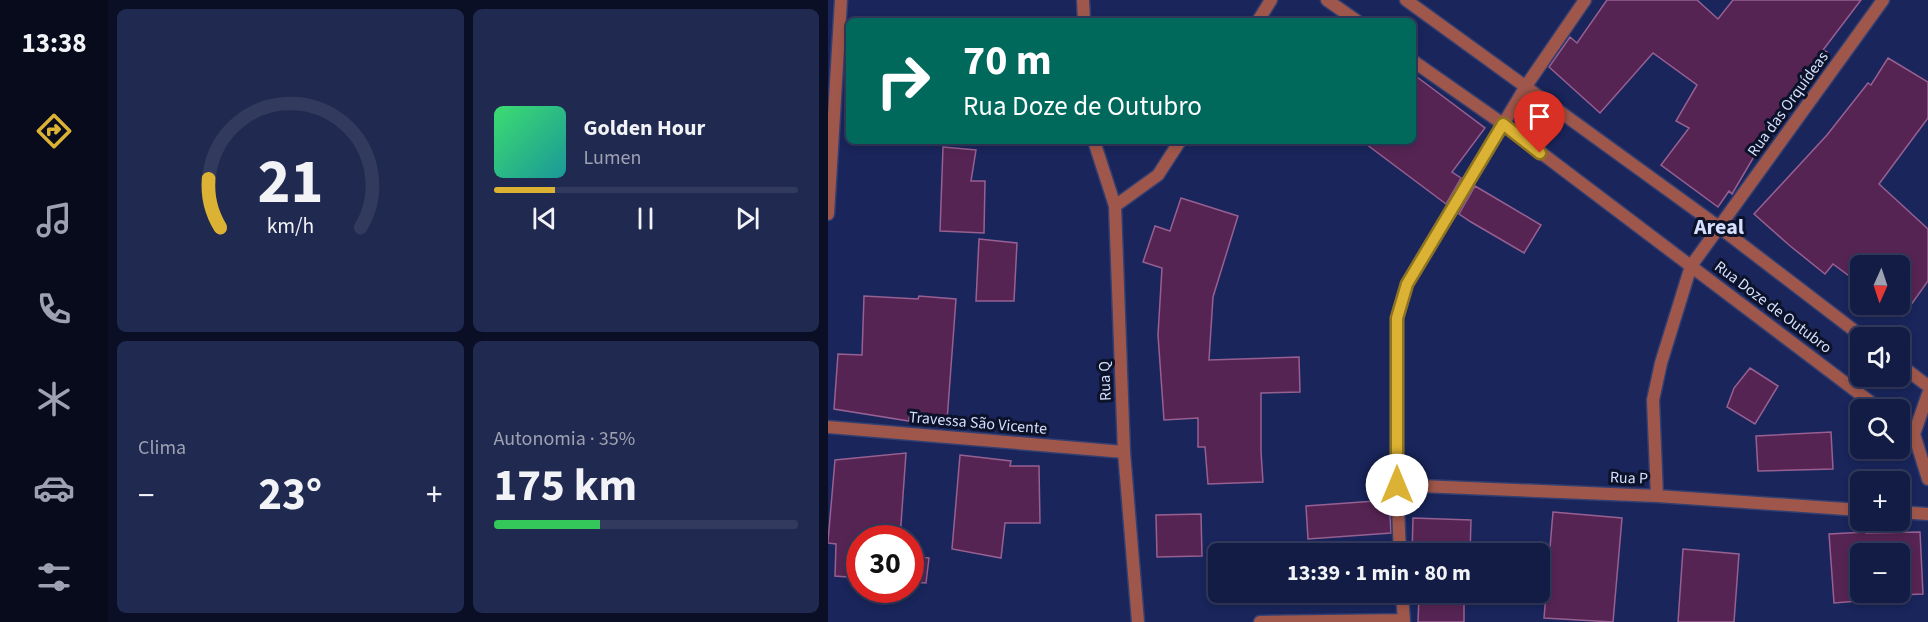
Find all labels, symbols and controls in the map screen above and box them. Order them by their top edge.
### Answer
text: 13:38 [21,24,87,63]
text: 70 m [963,31,1052,91]
icon: right [864,42,942,120]
street label: Rua das Orquídeas [1742,47,1834,161]
text: Rua Doze de Outubro [963,87,1202,126]
pin [1514,91,1565,153]
icon: arrive [1523,100,1556,133]
icon: directions [33,110,75,152]
text: Golden Hour [584,112,705,144]
text: 21 [257,138,323,227]
text: Lumen [584,144,641,172]
icon: music [33,199,75,241]
icon: previous [528,202,561,235]
icon: pause [629,202,662,235]
icon: next [731,202,764,235]
text: km/h [266,211,314,242]
district label: Areal [1693,211,1745,243]
north arrow [1850,255,1910,315]
map controls [1850,255,1910,603]
street label: Rua Doze de Outubro [1710,256,1836,358]
icon: phone [33,288,75,330]
button: sound [1850,327,1910,387]
street label: Rua Q [1093,360,1117,401]
icon: climate [33,378,75,420]
button: search [1850,399,1910,459]
street label: Travessa São Vicente [908,406,1048,440]
text: Autonomia · 35% [494,425,635,453]
text: Clima [138,434,186,462]
position arrow [1365,453,1429,517]
text: 175 km [494,454,637,518]
text: 23° [258,463,322,527]
street label: Rua P [1610,466,1648,490]
icon: car [33,467,75,509]
button: + [1850,471,1910,531]
text: − [138,472,154,519]
text: + [426,472,442,519]
speed limit sign: 30 [846,525,924,603]
button: − [1850,543,1910,603]
icon: filters [33,556,75,598]
text: 13:39 · 1 min · 80 m [1287,557,1471,589]

